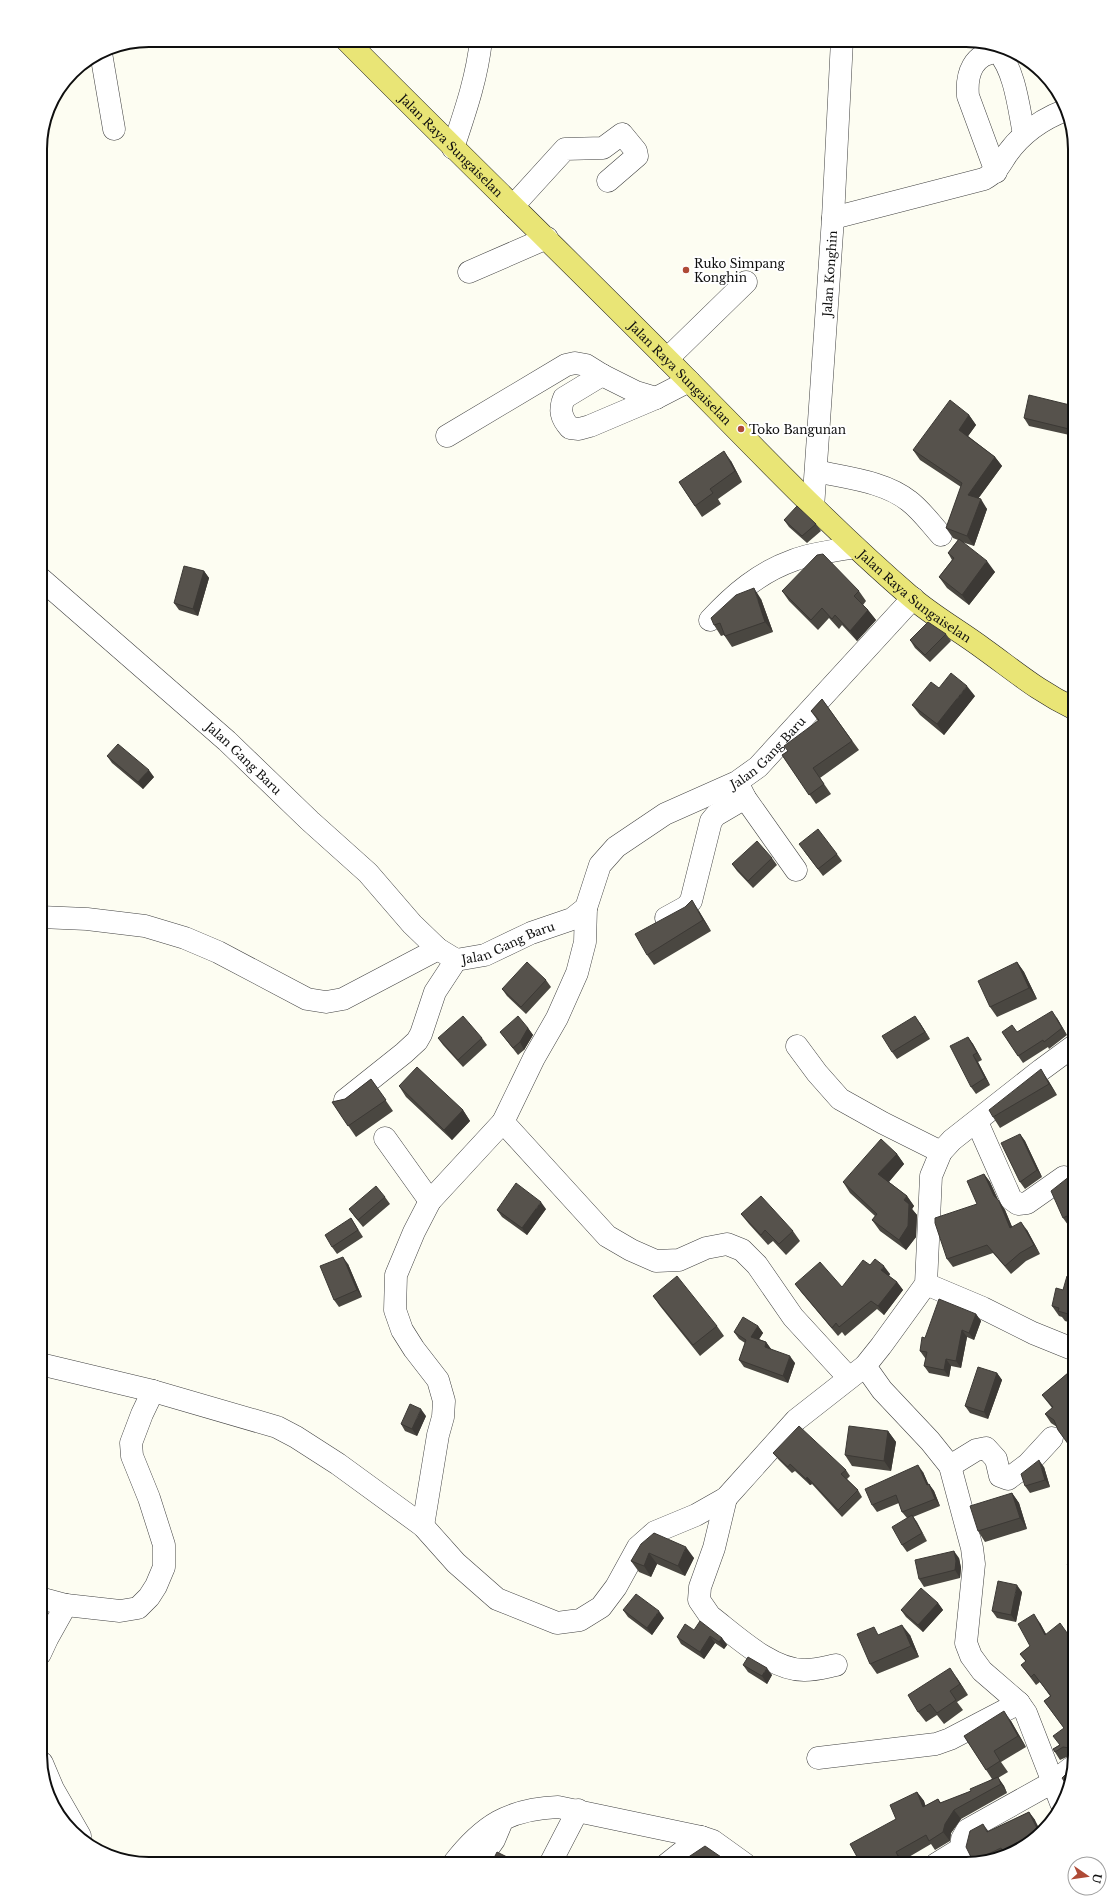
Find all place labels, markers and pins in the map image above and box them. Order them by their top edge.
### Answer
place label: Ruko Simpang Konghin [694,256,786,285]
marker: Ruko Simpang Konghin [681,265,691,275]
place label: Toko Bangunan [749,422,846,437]
marker: Toko Bangunan [736,424,746,434]

